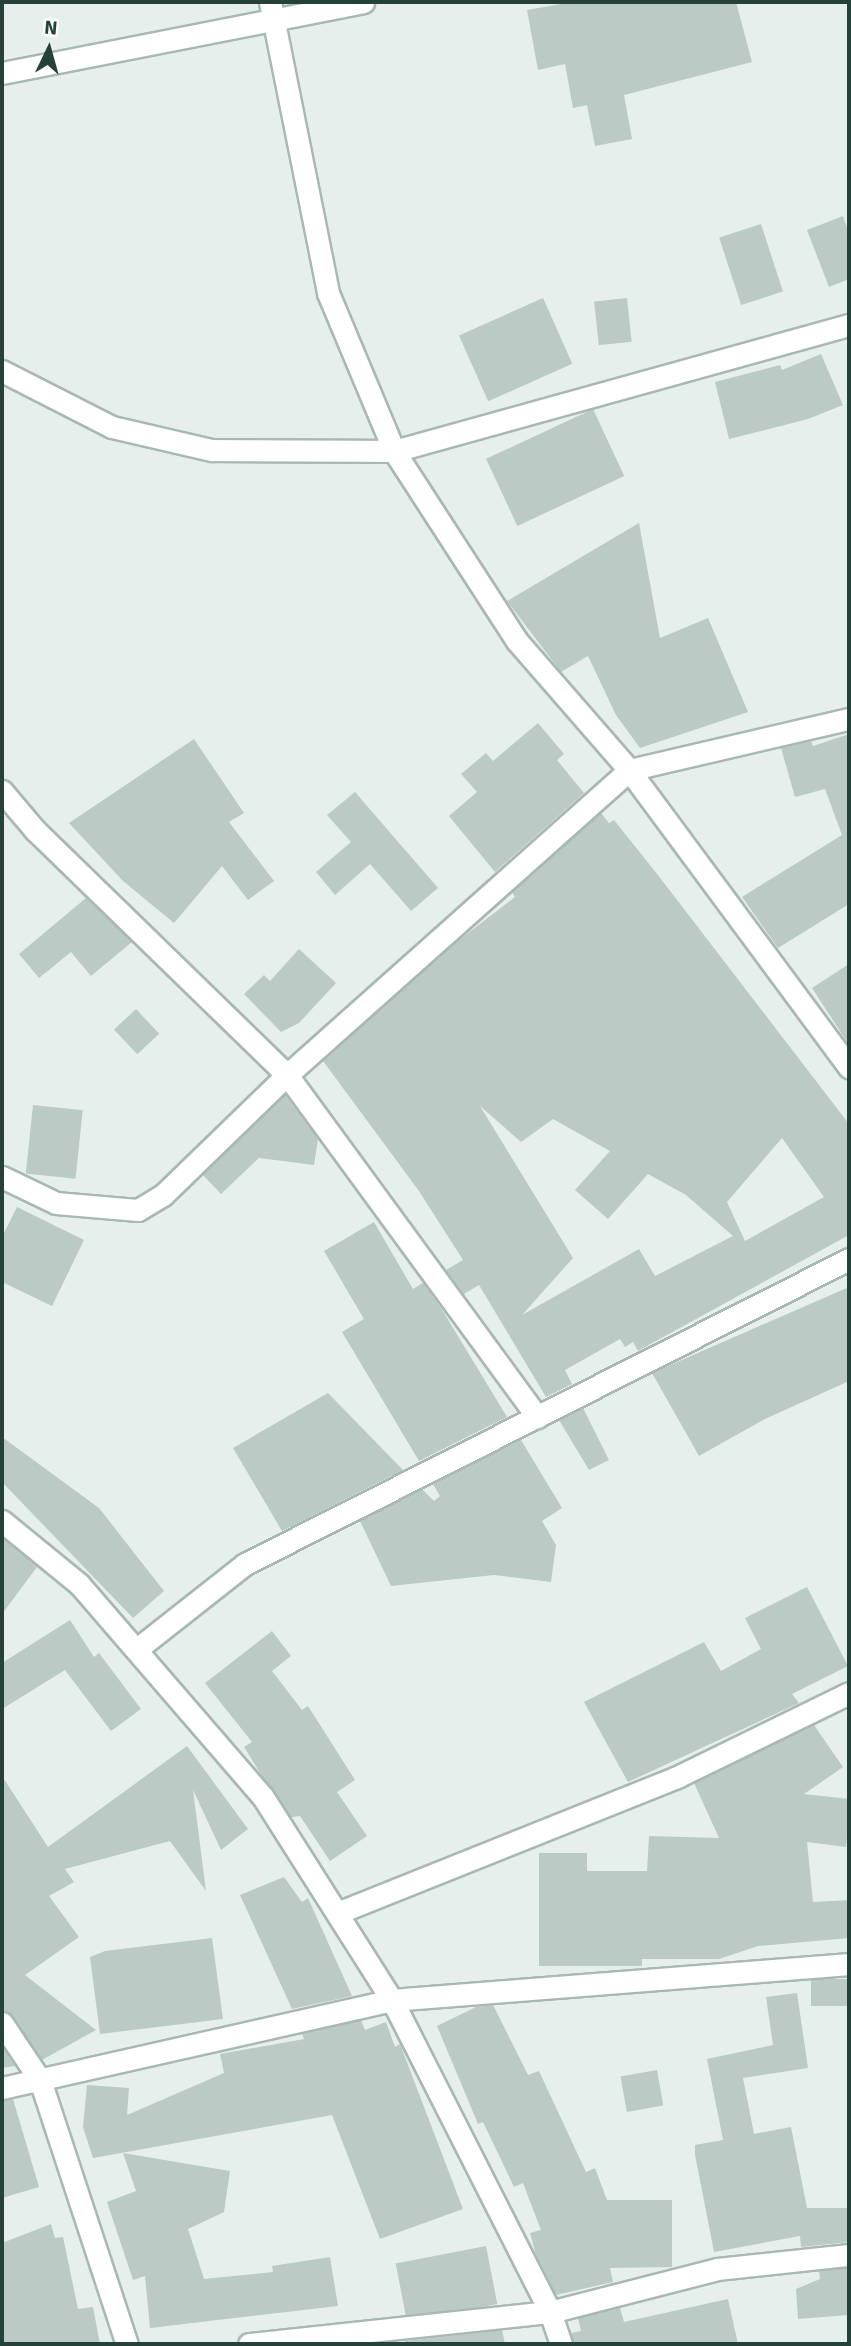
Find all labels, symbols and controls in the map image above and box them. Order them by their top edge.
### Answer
north arrow [14,14,84,84]
text: N [43,16,58,41]

